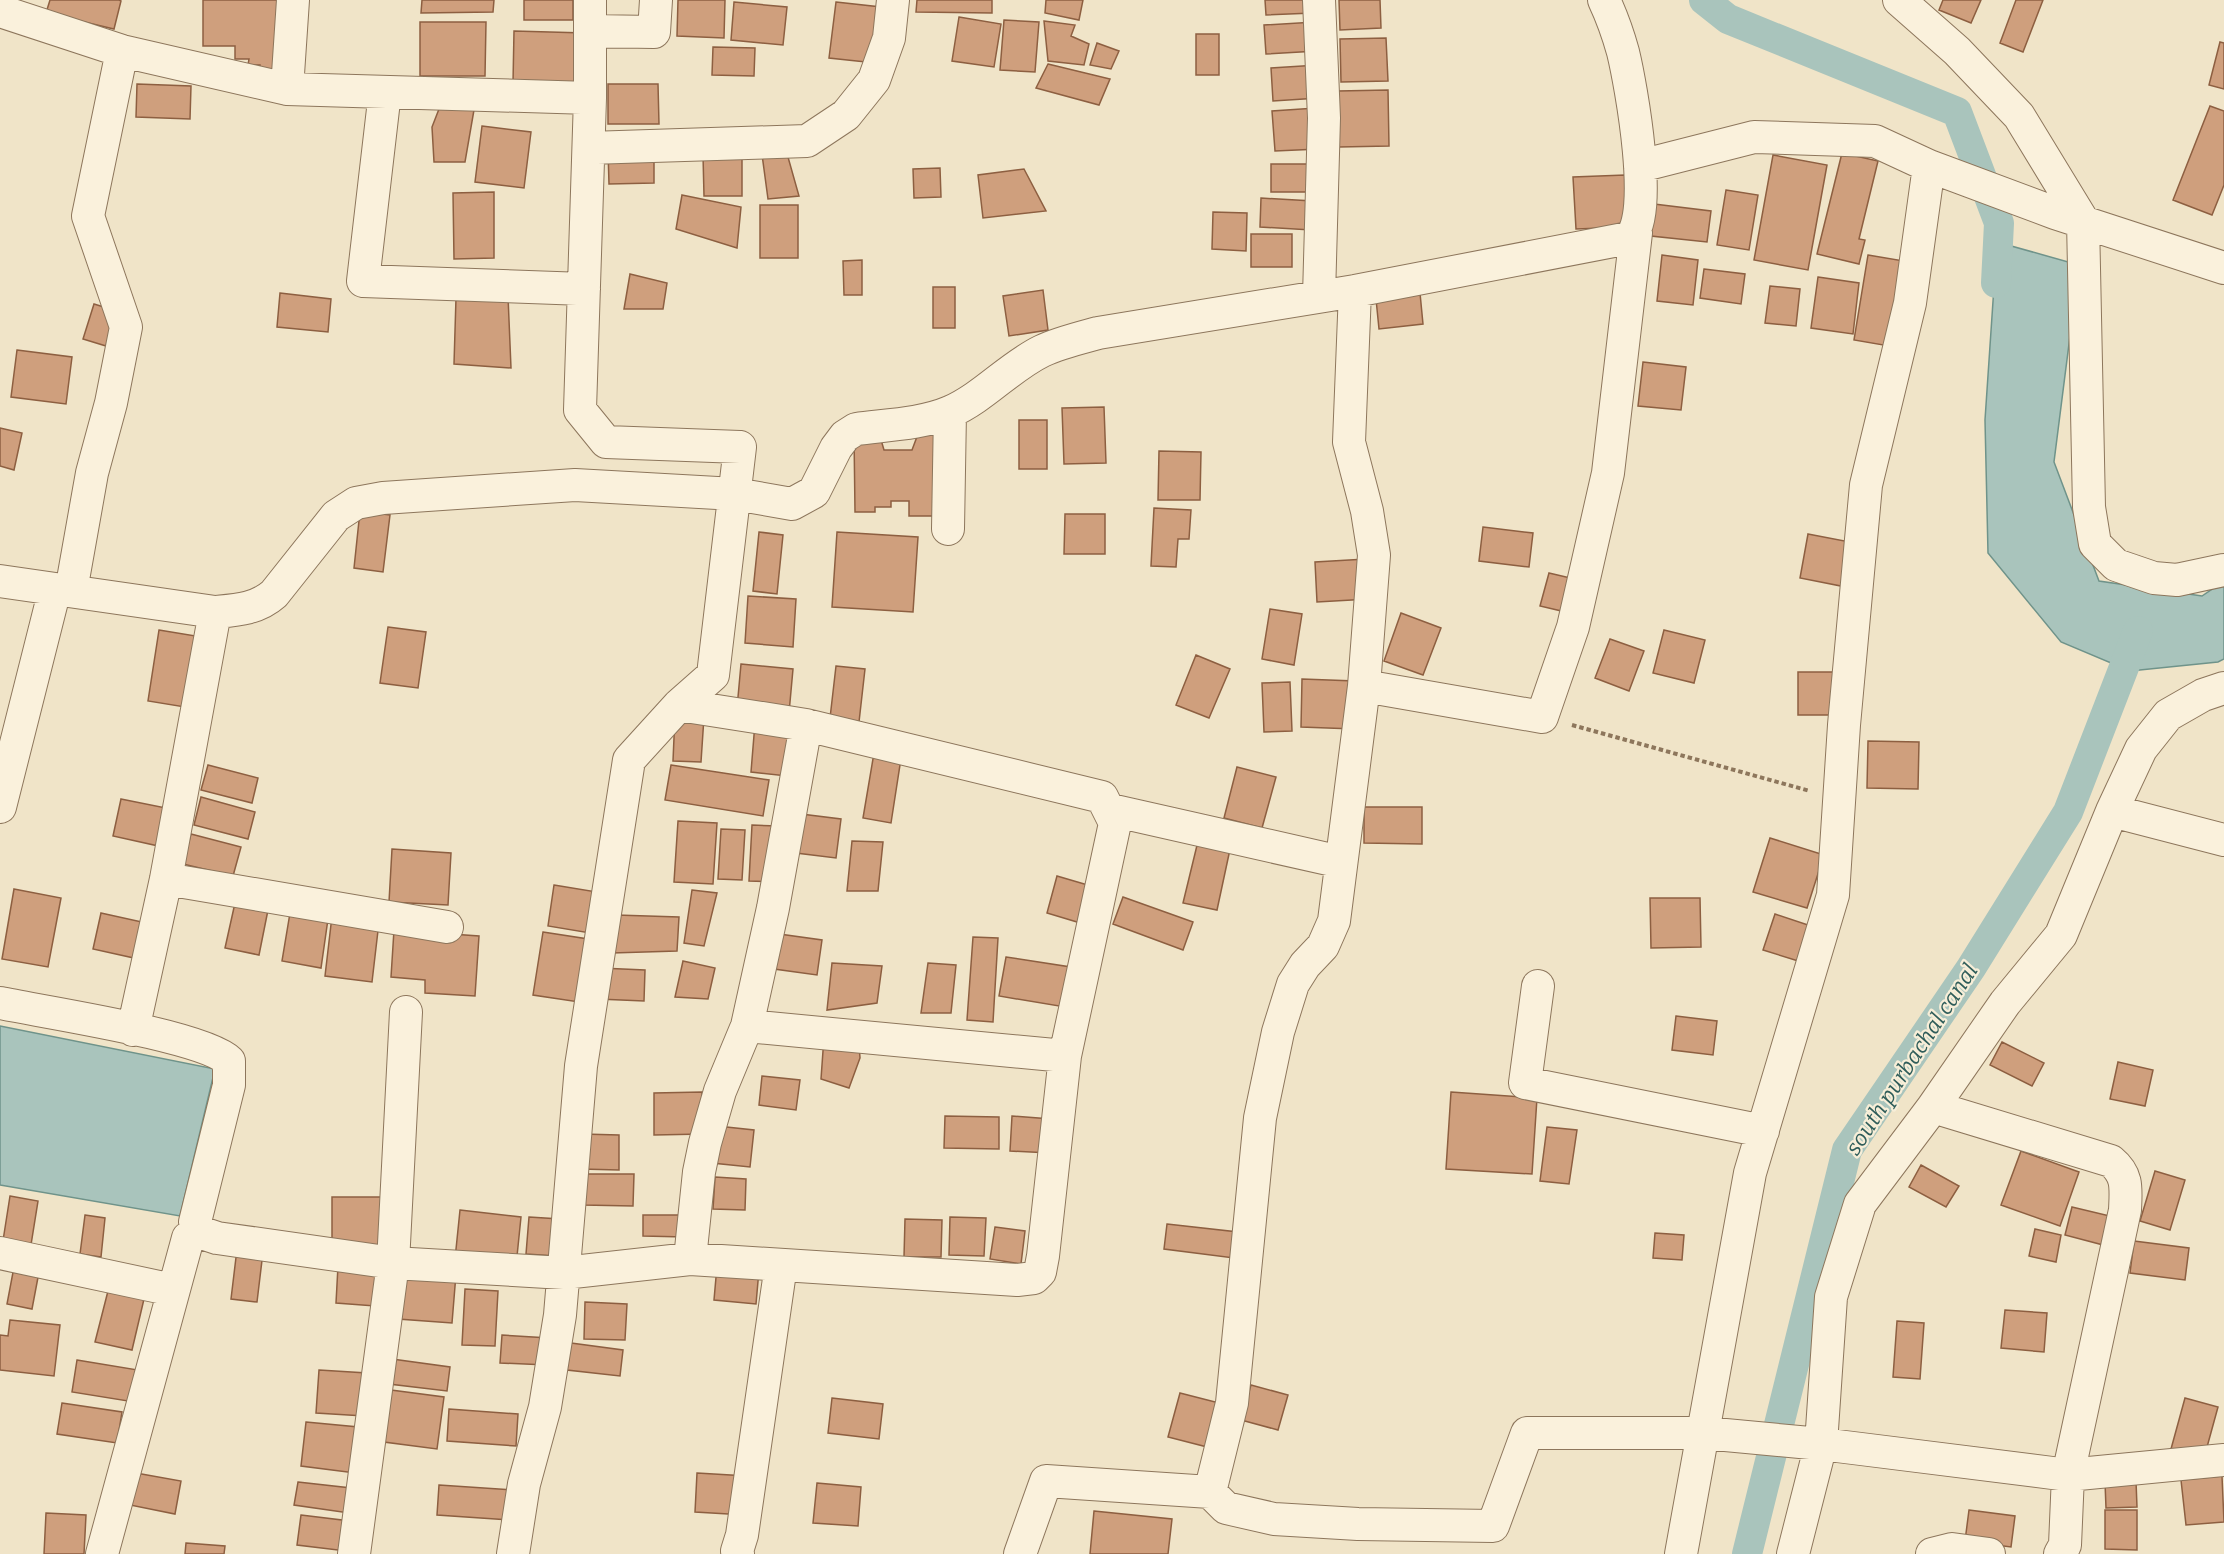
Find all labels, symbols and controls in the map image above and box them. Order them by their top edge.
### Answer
water label: south purbachal canal [1839,958,1983,1160]

